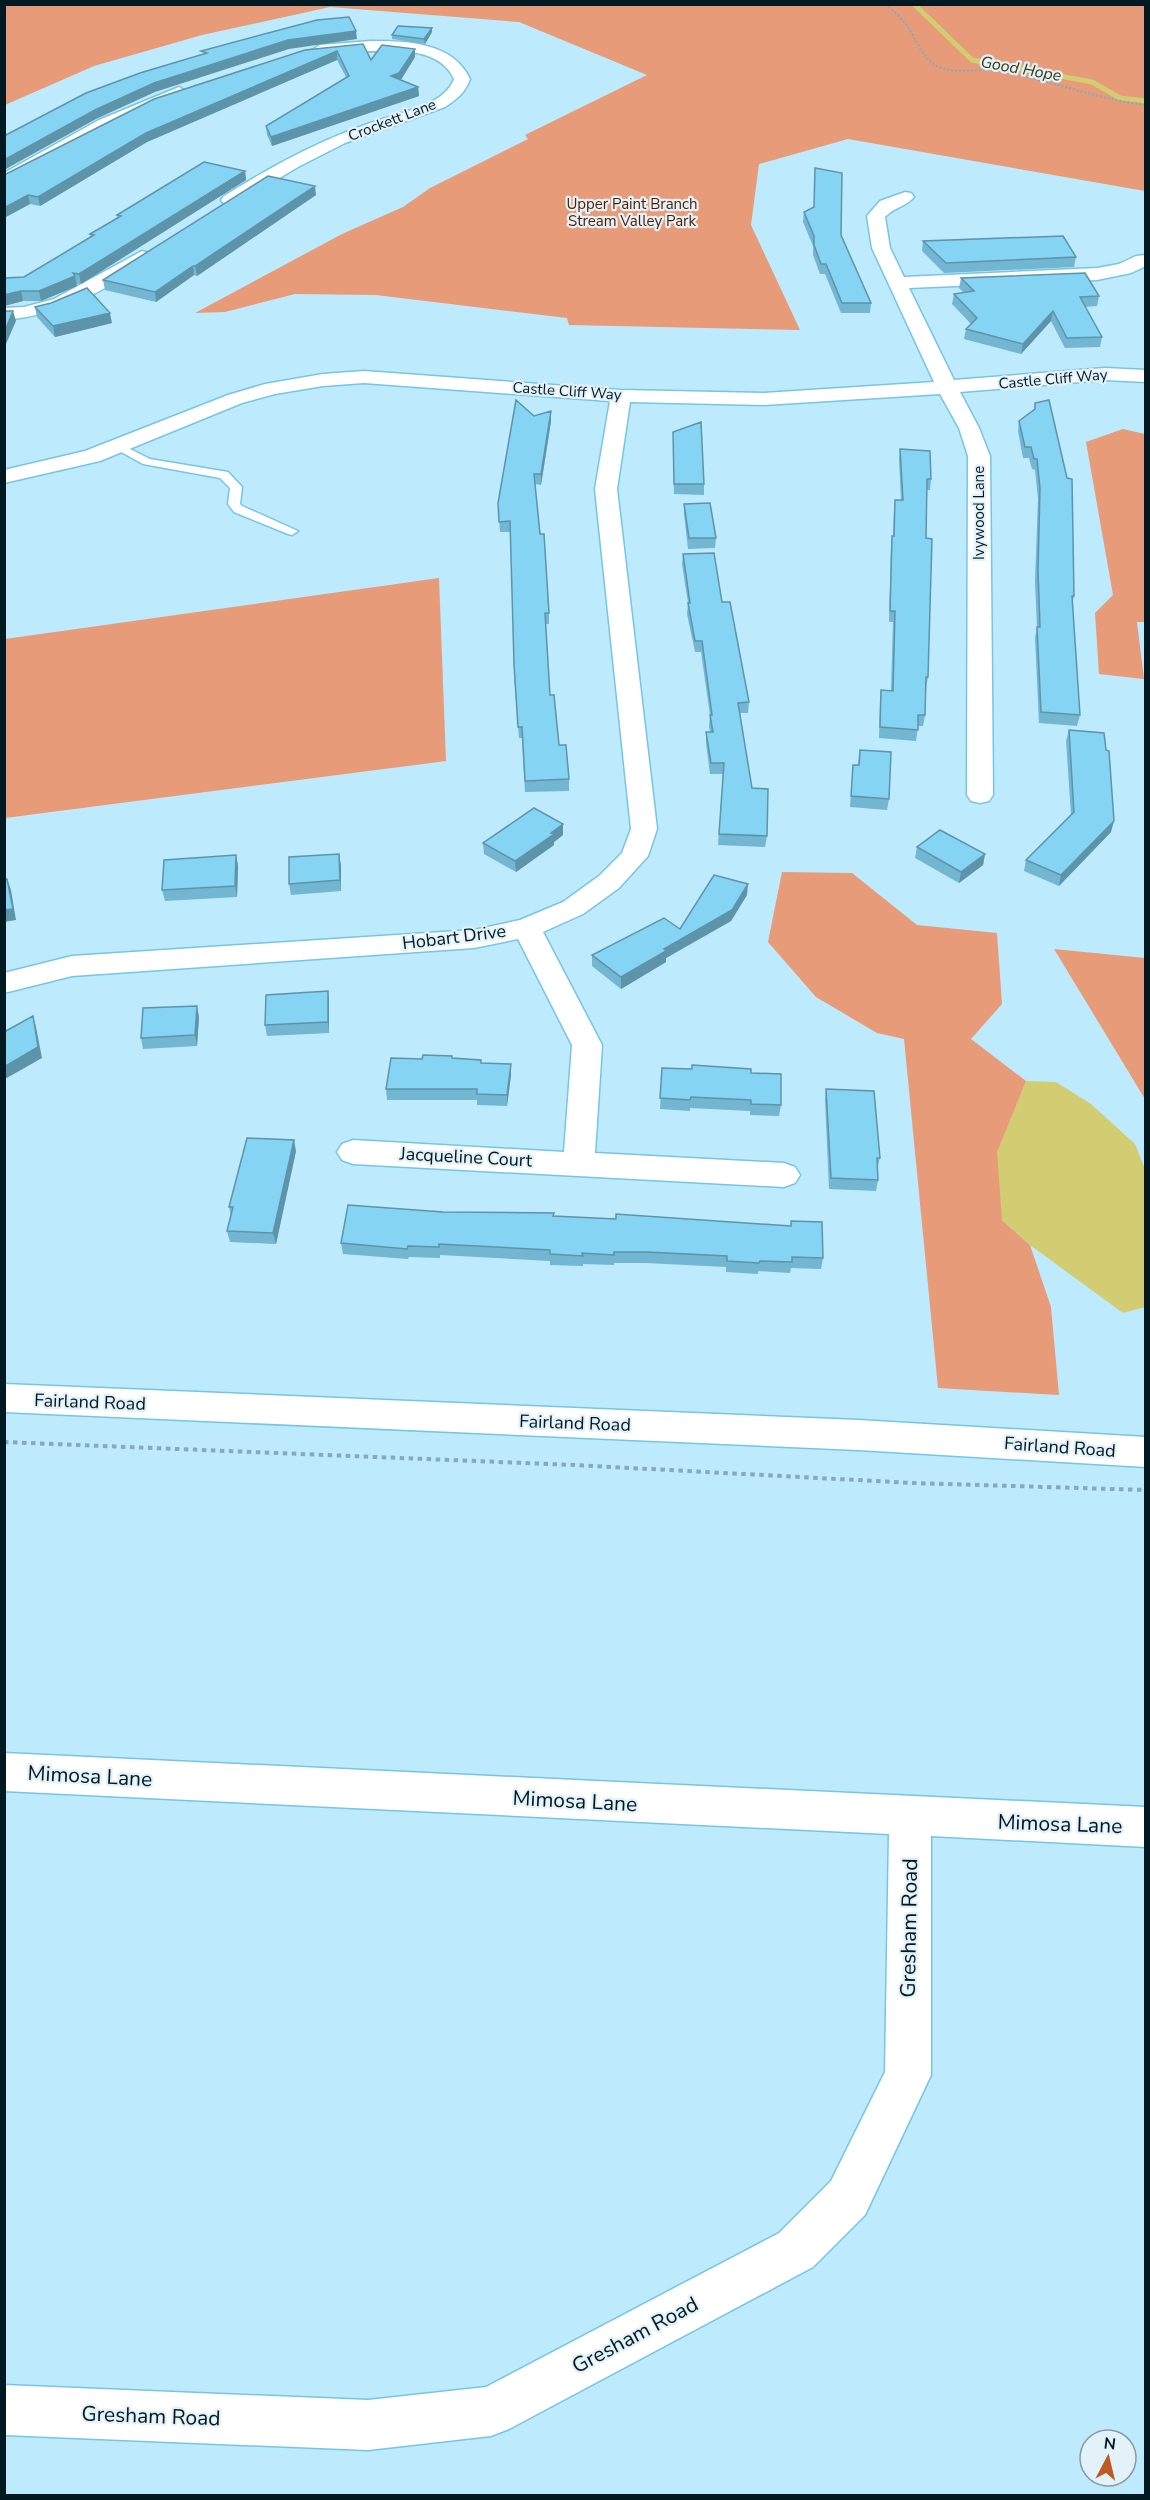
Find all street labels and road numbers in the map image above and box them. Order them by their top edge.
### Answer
street label: Crockett Lane [345,94,439,146]
street label: Castle Cliff Way [998,364,1109,394]
street label: Castle Cliff Way [512,377,622,405]
street label: Ivywood Lane [969,466,989,560]
street label: Hobart Drive [401,919,507,955]
street label: Jacqueline Court [398,1141,533,1172]
street label: Fairland Road [34,1388,146,1416]
street label: Fairland Road [519,1409,631,1437]
street label: Fairland Road [1003,1431,1117,1463]
street label: Mimosa Lane [27,1759,153,1793]
street label: Mimosa Lane [512,1784,638,1818]
street label: Mimosa Lane [997,1808,1123,1840]
street label: Gresham Road [894,1858,924,1998]
street label: Gresham Road [567,2290,703,2380]
street label: Gresham Road [81,2400,221,2432]

